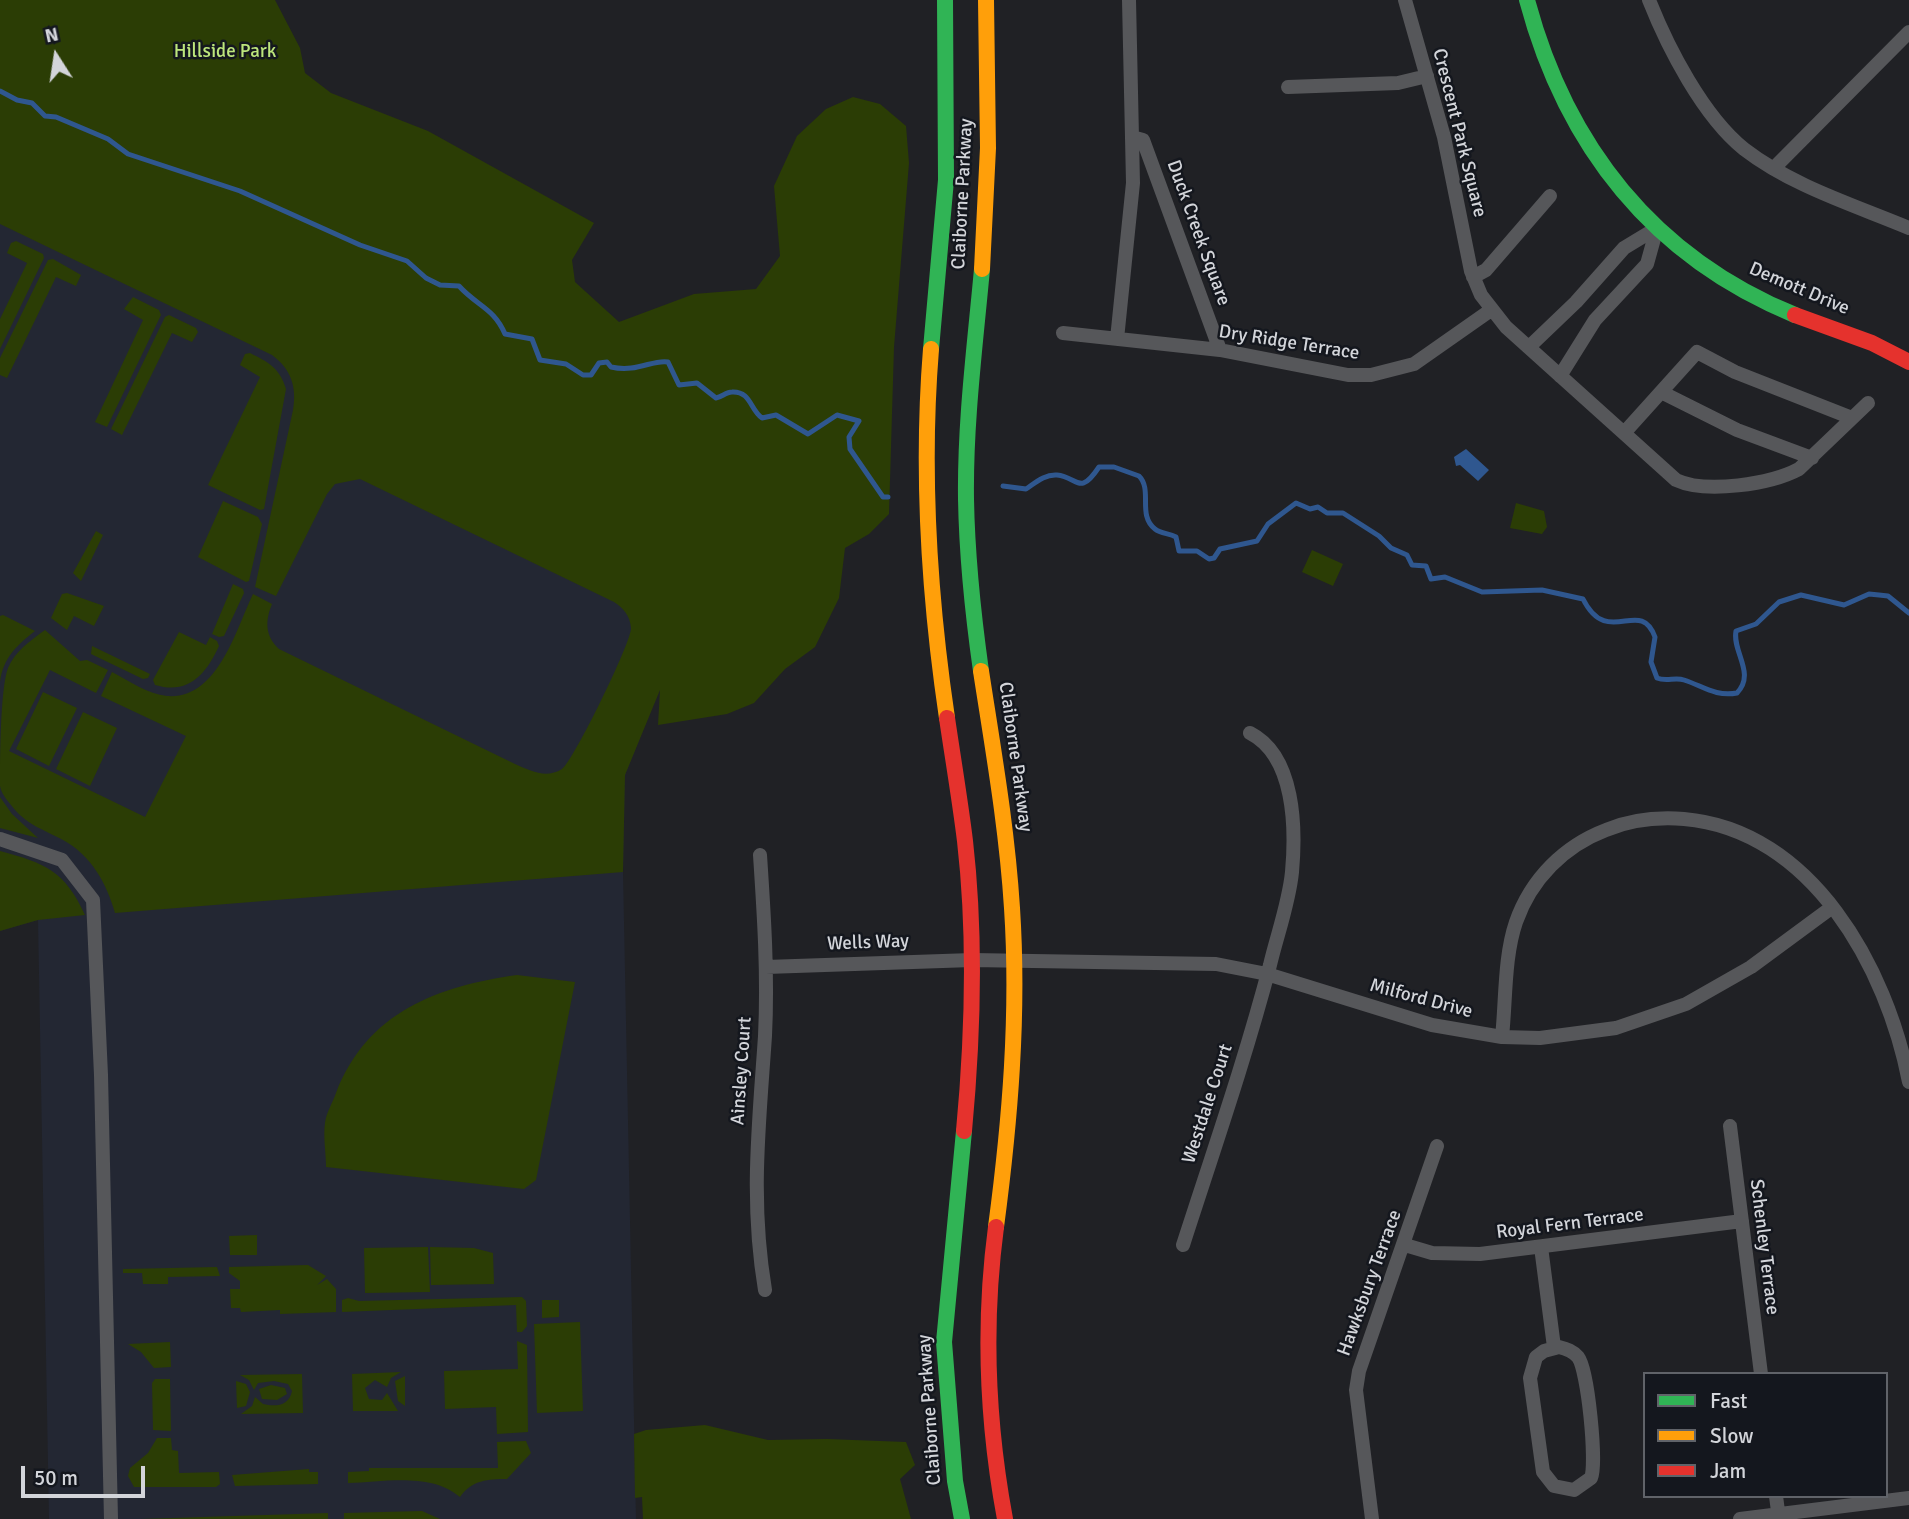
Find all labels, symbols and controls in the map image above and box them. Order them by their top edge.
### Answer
north arrow [21,21,91,91]
text: N [43,22,61,49]
park label: Hillside Park [174,41,276,63]
street label: Crescent Park Square [1427,46,1491,220]
street label: Claiborne Parkway [948,118,978,270]
street label: Duck Creek Square [1161,157,1235,309]
street label: Demott Drive [1745,258,1853,320]
street label: Dry Ridge Terrace [1217,321,1361,365]
street label: Claiborne Parkway [993,681,1037,833]
street label: Wells Way [827,930,909,956]
street label: Milford Drive [1367,974,1475,1024]
street label: Ainsley Court [727,1016,757,1126]
street label: Westdale Court [1178,1041,1238,1167]
street label: Schenley Terrace [1744,1178,1784,1316]
street label: Royal Fern Terrace [1495,1204,1645,1244]
street label: Hawksbury Terrace [1333,1207,1407,1359]
street label: Claiborne Parkway [913,1334,947,1486]
legend [1643,1372,1888,1498]
text: Fast [1710,1388,1747,1414]
text: Slow [1710,1423,1754,1449]
scale bar [24,1452,149,1496]
text: Jam [1710,1458,1746,1484]
text: 50 m [34,1465,78,1491]

